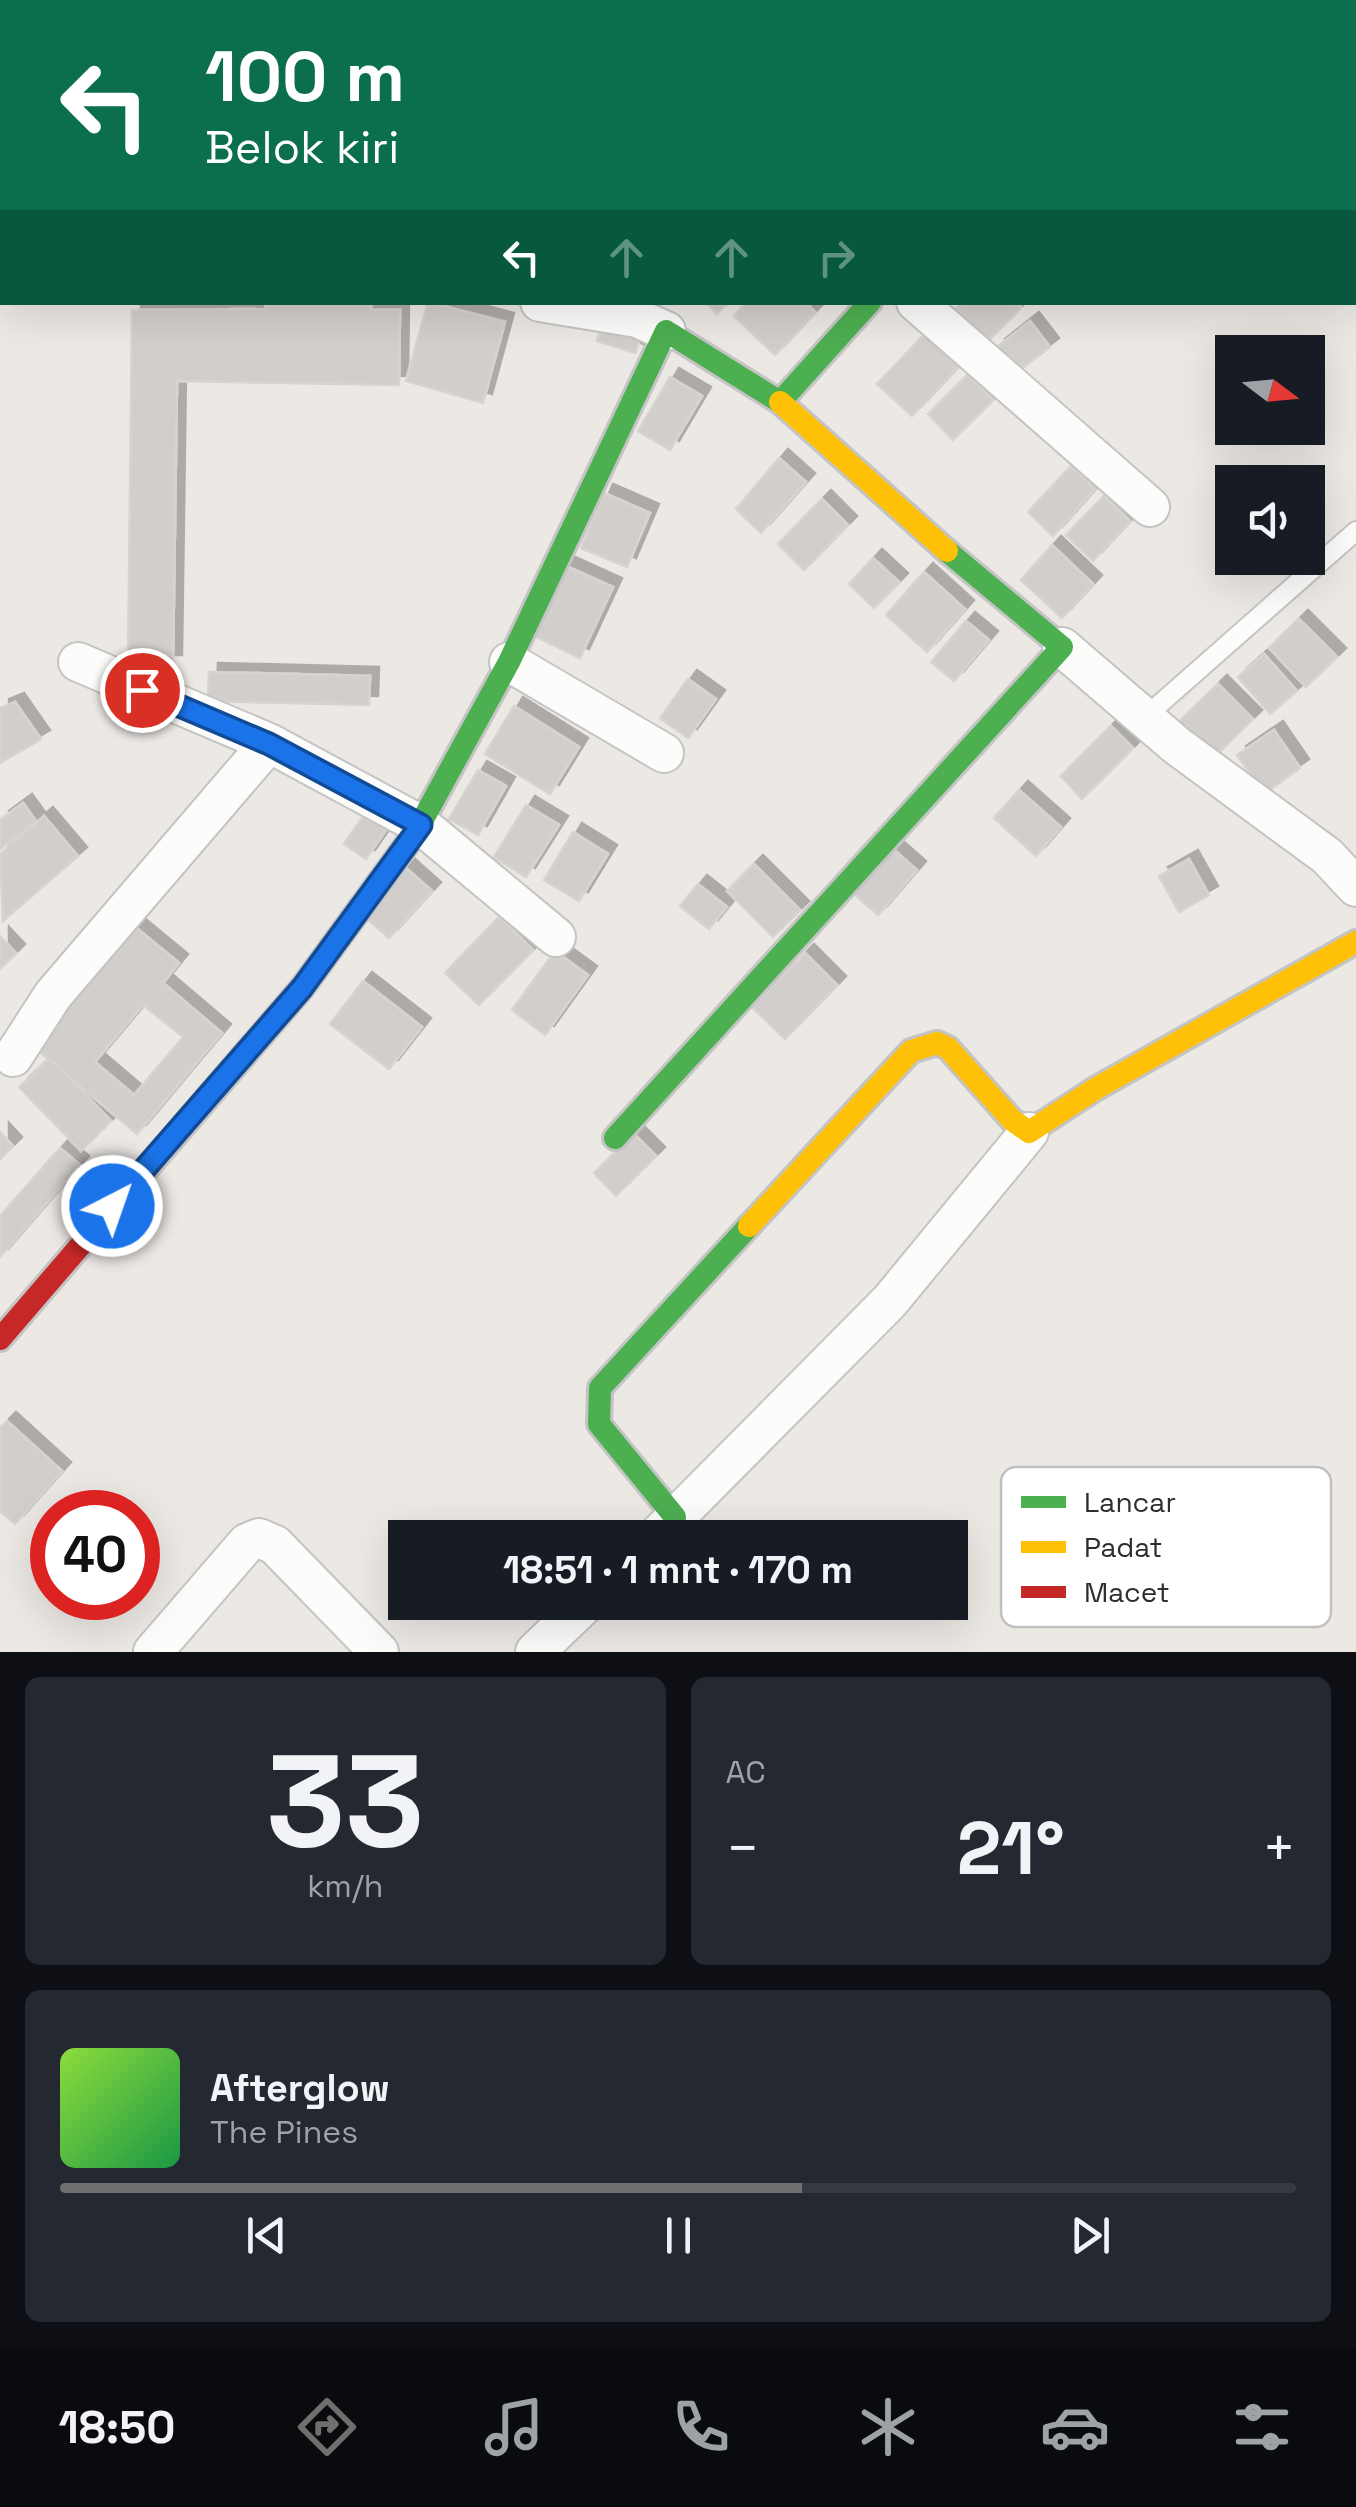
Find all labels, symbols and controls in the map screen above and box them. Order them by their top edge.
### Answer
text: 100 m [205,32,405,121]
icon: left [40,40,170,170]
text: Belok kiri [205,119,399,176]
icon: left [494,230,549,285]
icon: ahead [599,230,654,285]
icon: ahead [704,230,759,285]
icon: right [809,230,864,285]
north arrow [1215,335,1325,445]
map controls [1215,335,1325,575]
button: sound [1215,465,1325,575]
pin [100,648,185,733]
icon: arrive [115,663,170,718]
position arrow [60,1154,164,1258]
legend [1001,1467,1331,1627]
text: Lancar [1084,1484,1176,1520]
speed limit sign: 40 [30,1490,160,1620]
text: Padat [1084,1529,1162,1565]
text: 18:51 · 1 mnt · 170 m [503,1546,853,1594]
text: Macet [1084,1574,1170,1610]
text: 33 [266,1718,424,1884]
text: AC [726,1752,766,1792]
text: 21° [957,1800,1065,1896]
text: − [726,1813,760,1883]
text: + [1262,1813,1296,1883]
text: km/h [307,1866,383,1906]
text: Afterglow [210,2064,390,2112]
text: The Pines [210,2112,358,2152]
icon: previous [239,2208,294,2263]
icon: pause [651,2208,706,2263]
icon: next [1063,2208,1118,2263]
icon: directions [292,2392,362,2462]
icon: music [479,2392,549,2462]
icon: phone [666,2392,736,2462]
icon: climate [853,2392,923,2462]
icon: car [1040,2392,1110,2462]
icon: filters [1227,2392,1297,2462]
text: 18:50 [59,2399,175,2456]

